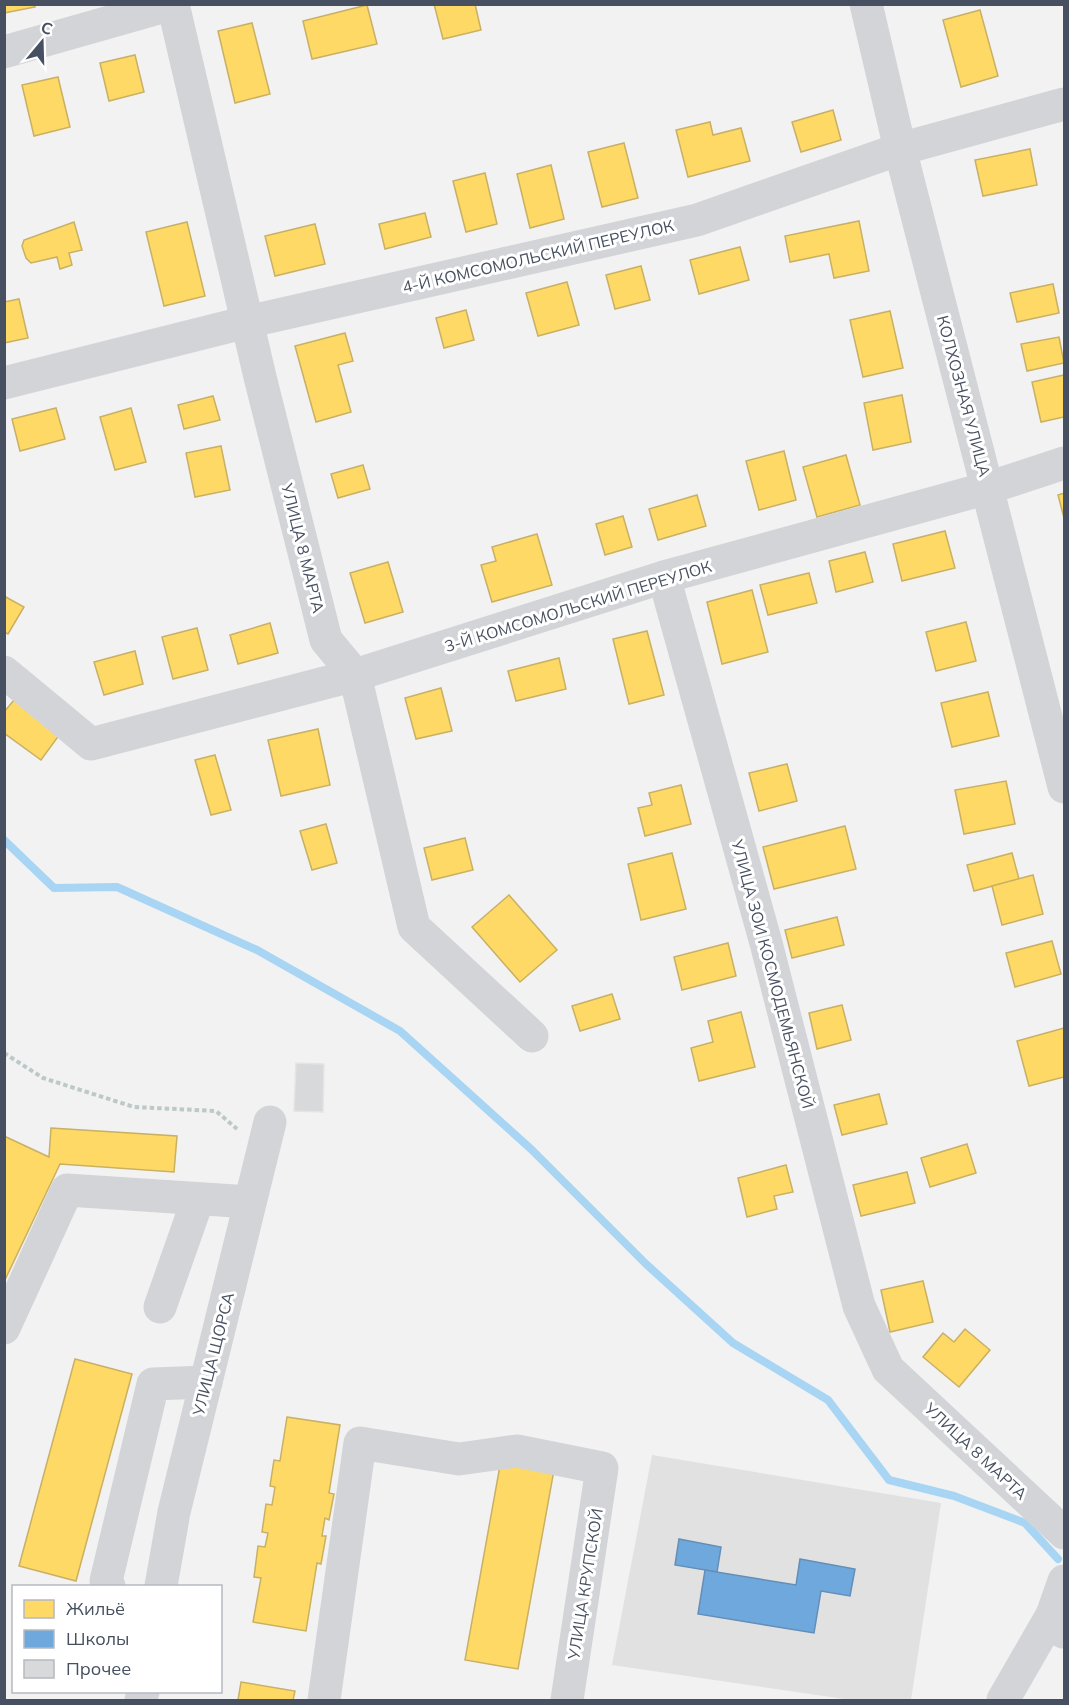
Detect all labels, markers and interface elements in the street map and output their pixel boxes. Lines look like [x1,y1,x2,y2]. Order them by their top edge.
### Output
north arrow [12,12,72,72]
text: С [38,17,55,39]
street label: 4-Й КОМСОМОЛЬСКИЙ ПЕРЕУЛОК [400,215,676,297]
street label: КОЛХОЗНАЯ УЛИЦА [933,313,995,479]
street label: УЛИЦА 8 МАРТА [277,480,329,615]
street label: 3-Й КОМСОМОЛЬСКИЙ ПЕРЕУЛОК [442,556,714,656]
street label: УЛИЦА ЗОИ КОСМОДЕМЬЯНСКОЙ [727,836,819,1111]
street label: УЛИЦА ЩОРСА [188,1290,238,1419]
street label: УЛИЦА 8 МАРТА [920,1398,1032,1504]
street label: УЛИЦА КРУПСКОЙ [563,1507,607,1662]
legend [12,1585,222,1693]
text: Жильё [66,1597,125,1620]
text: Школы [66,1627,129,1650]
text: Прочее [66,1657,131,1680]

